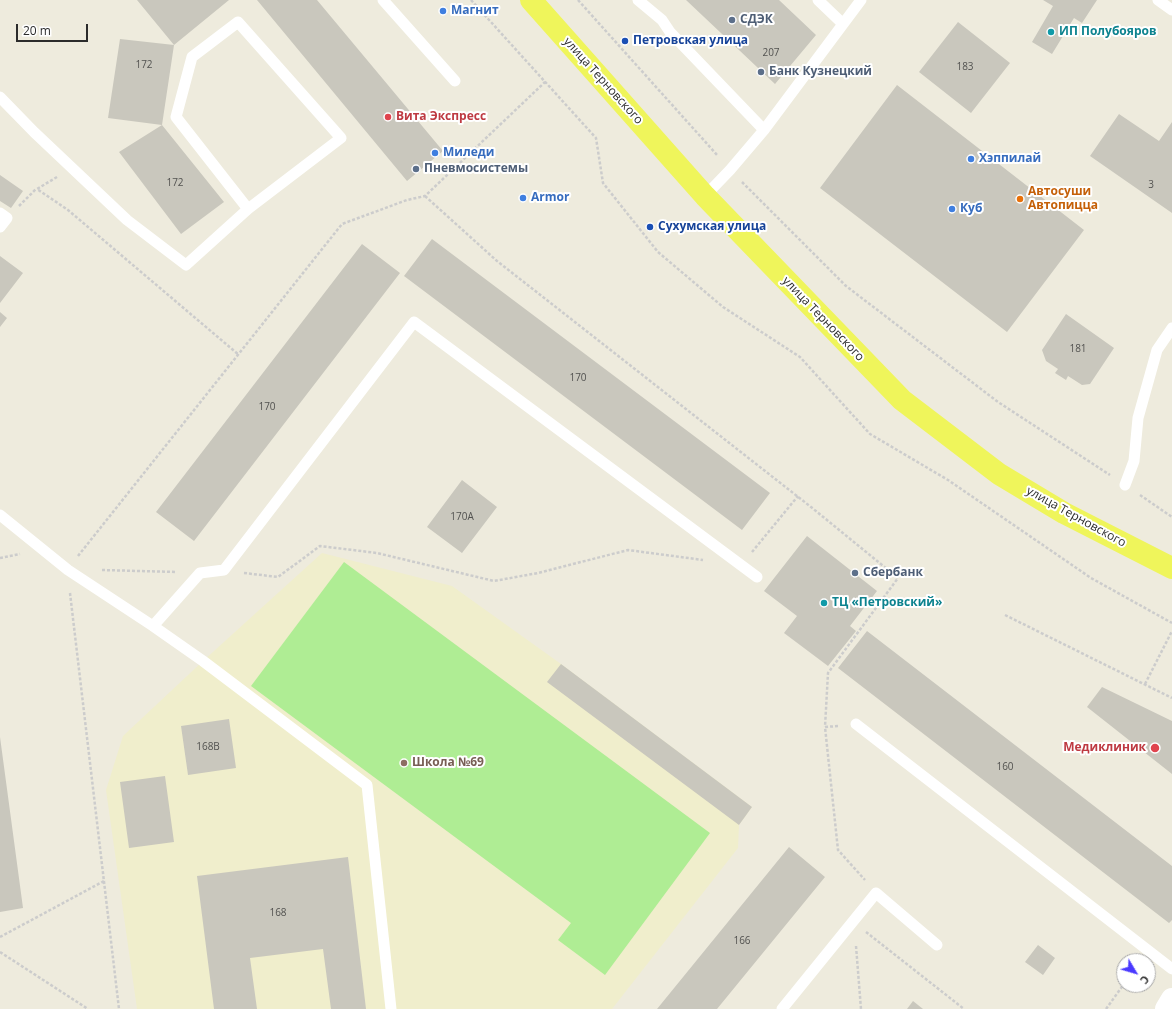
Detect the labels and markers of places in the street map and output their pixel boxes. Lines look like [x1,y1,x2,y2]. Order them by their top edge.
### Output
place label: Магнит [451,4,499,18]
marker: Магнит [438,6,448,16]
place label: СДЭК [740,13,773,27]
marker: СДЭК [727,15,737,25]
place label: ИП Полубояров [1059,25,1156,39]
marker: ИП Полубояров [1046,27,1056,37]
place label: Петровская улица [633,34,748,48]
marker: Петровская улица [620,36,630,46]
place label: Банк Кузнецкий [769,65,872,79]
marker: Банк Кузнецкий [756,67,766,77]
place label: Вита Экспресс [396,110,486,124]
marker: Вита Экспресс [383,112,393,122]
place label: Миледи [443,146,494,160]
marker: Миледи [430,148,440,158]
place label: Хэппилай [979,152,1041,166]
marker: Хэппилай [966,154,976,164]
place label: Пневмосистемы [424,162,528,176]
marker: Пневмосистемы [411,164,421,174]
place label: Автосуши Автопицца [1028,185,1098,213]
place label: Armor [531,191,569,205]
marker: Armor [518,193,528,203]
marker: Автосуши Автопицца [1015,194,1025,204]
place label: Куб [960,202,982,216]
marker: Куб [947,204,957,214]
place label: Сухумская улица [658,220,766,234]
marker: Сухумская улица [645,222,655,232]
place label: Сбербанк [863,566,923,580]
marker: Сбербанк [850,568,860,578]
place label: ТЦ «Петровский» [832,596,942,610]
marker: ТЦ «Петровский» [819,598,829,608]
place label: Медиклиник [1063,741,1146,755]
marker: Медиклиник [1149,742,1161,754]
place label: Школа №69 [412,756,484,770]
marker: Школа №69 [399,758,409,768]

